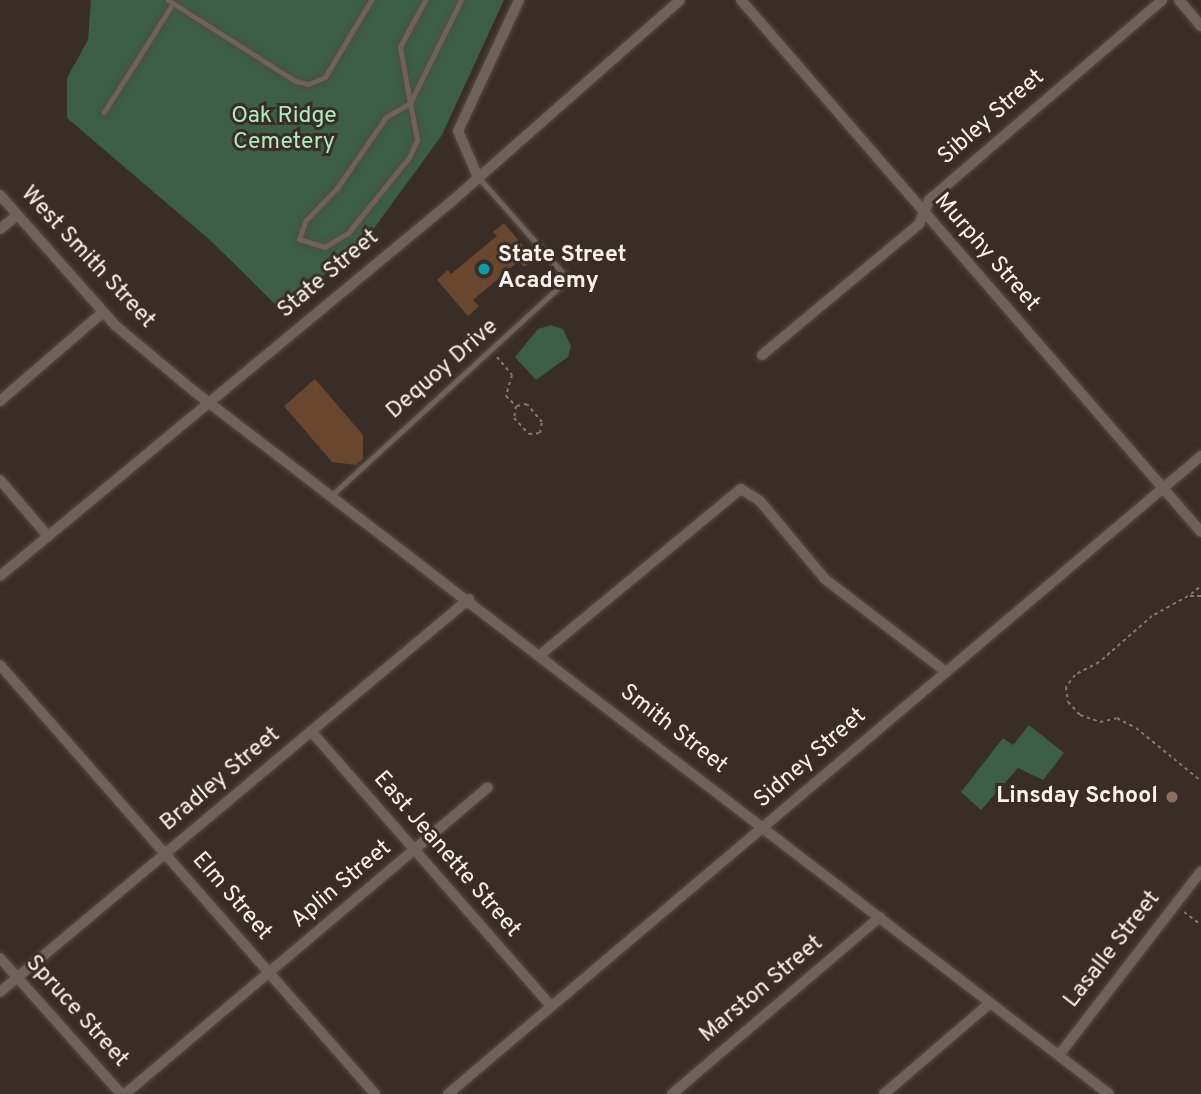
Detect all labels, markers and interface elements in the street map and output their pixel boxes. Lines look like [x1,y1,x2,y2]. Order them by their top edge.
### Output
street label: Sibley Street [933,64,1051,172]
park label: Oak Ridge Cemetery [231,103,337,157]
street label: West Smith Street [14,181,160,335]
street label: Murphy Street [927,188,1045,318]
street label: State Street [273,225,385,325]
place label: State Street Academy [498,242,627,296]
marker: State Street Academy [476,261,492,277]
street label: Dequoy Drive [382,314,504,426]
street label: Smith Street [614,679,732,781]
street label: Sidney Street [750,703,872,815]
street label: Bradley Street [156,722,286,838]
street label: East Jeanette Street [366,766,526,944]
place label: Linsday School [996,783,1158,811]
marker: Linsday School [1164,789,1180,805]
street label: Aplin Street [286,835,398,935]
street label: Elm Street [185,847,277,947]
street label: Lasalle Street [1059,886,1167,1014]
street label: Marston Street [695,930,829,1050]
street label: Spruce Street [19,950,133,1074]

